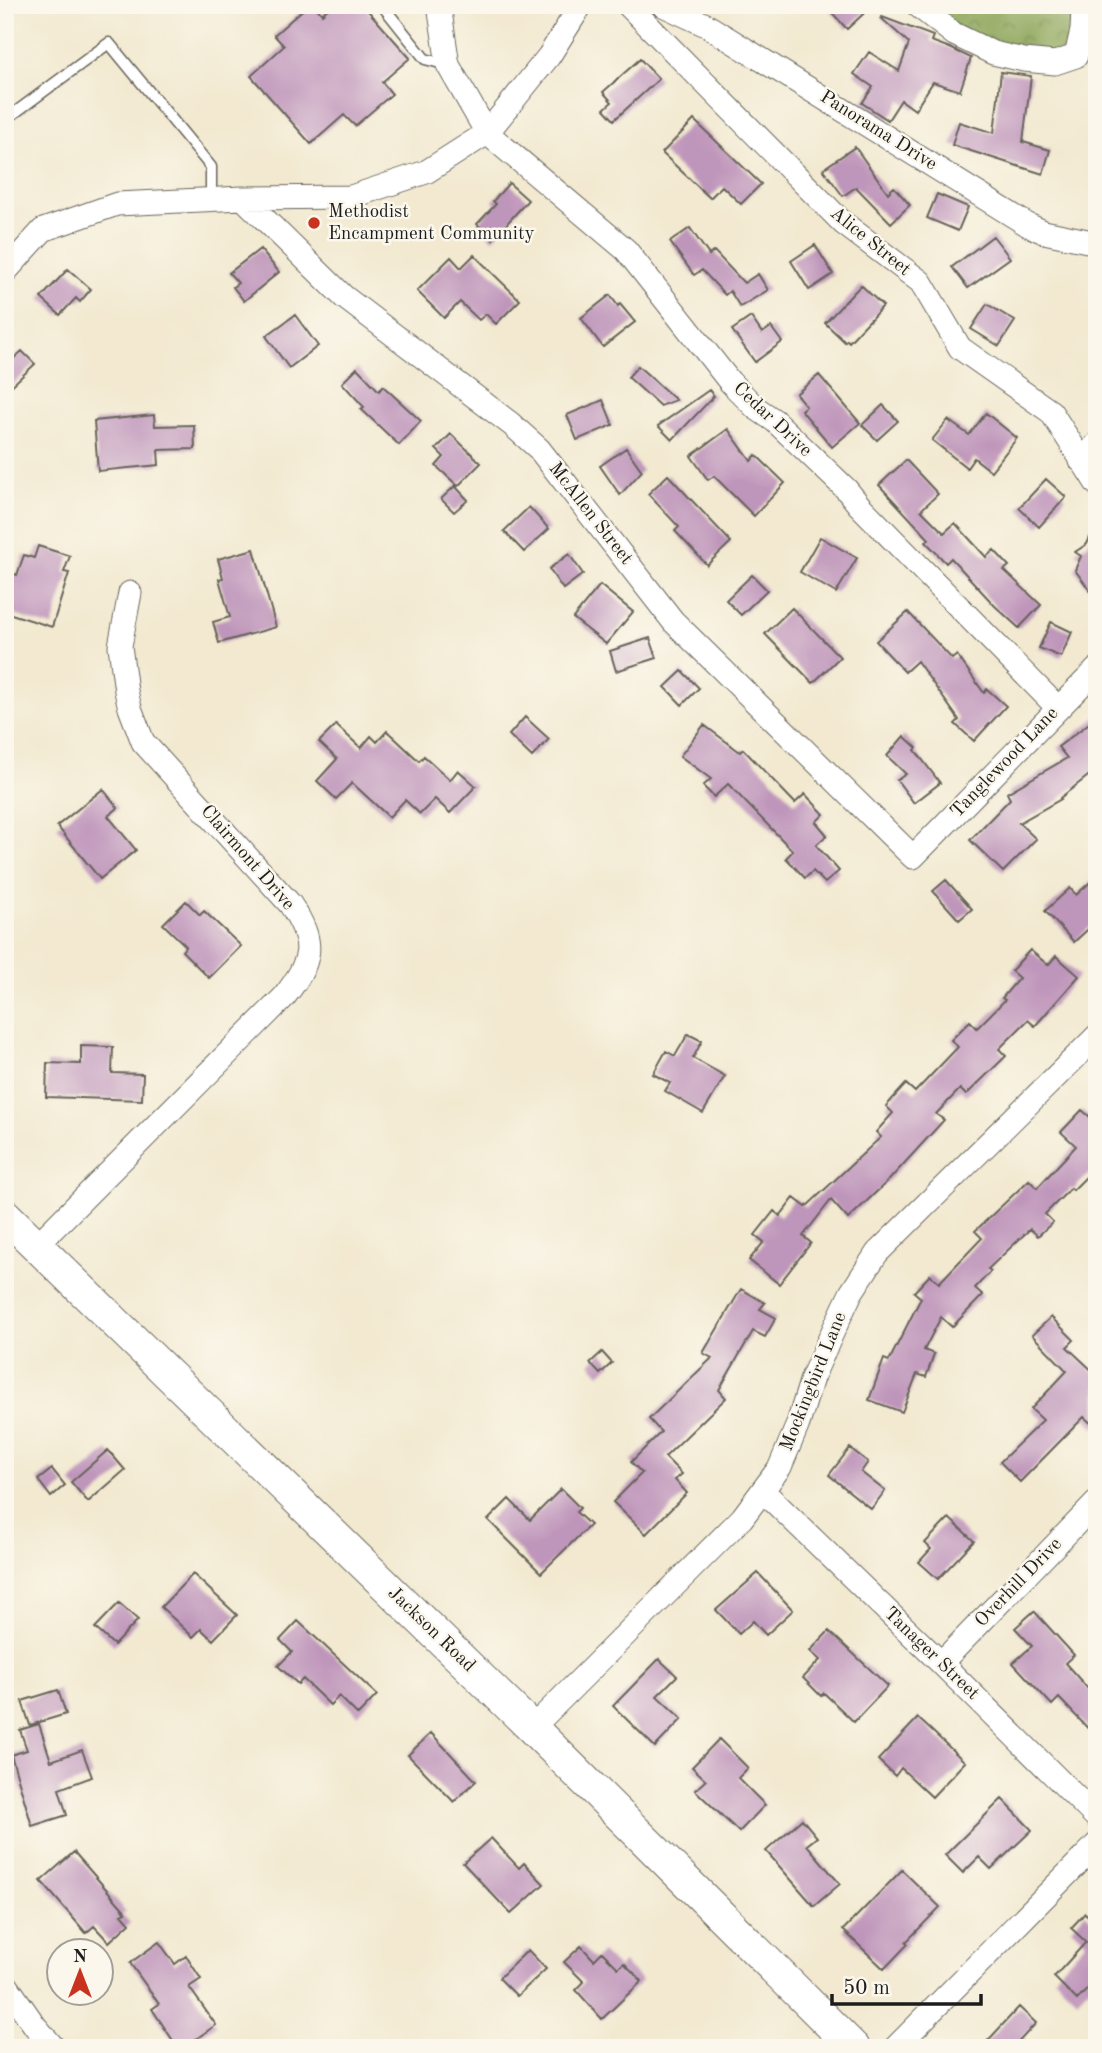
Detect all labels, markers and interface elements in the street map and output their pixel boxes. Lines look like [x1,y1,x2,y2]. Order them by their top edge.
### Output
street label: Panorama Drive [816,88,940,174]
place label: Methodist Encampment Community [328,203,535,244]
street label: Alice Street [826,204,914,280]
marker: Methodist Encampment Community [306,215,322,231]
street label: Cedar Drive [729,379,815,461]
street label: McAllen Street [544,459,636,569]
street label: Tanglewood Lane [948,704,1062,822]
street label: Clairmont Drive [196,802,298,914]
street label: Mockingbird Lane [777,1310,851,1454]
street label: Overhill Drive [972,1535,1066,1631]
street label: Jackson Road [384,1584,478,1676]
street label: Tanager Street [880,1604,982,1704]
north arrow [46,1938,116,2008]
text: N [73,1948,88,1967]
scale bar [832,1962,981,2006]
text: 50 m [843,1978,890,1999]

